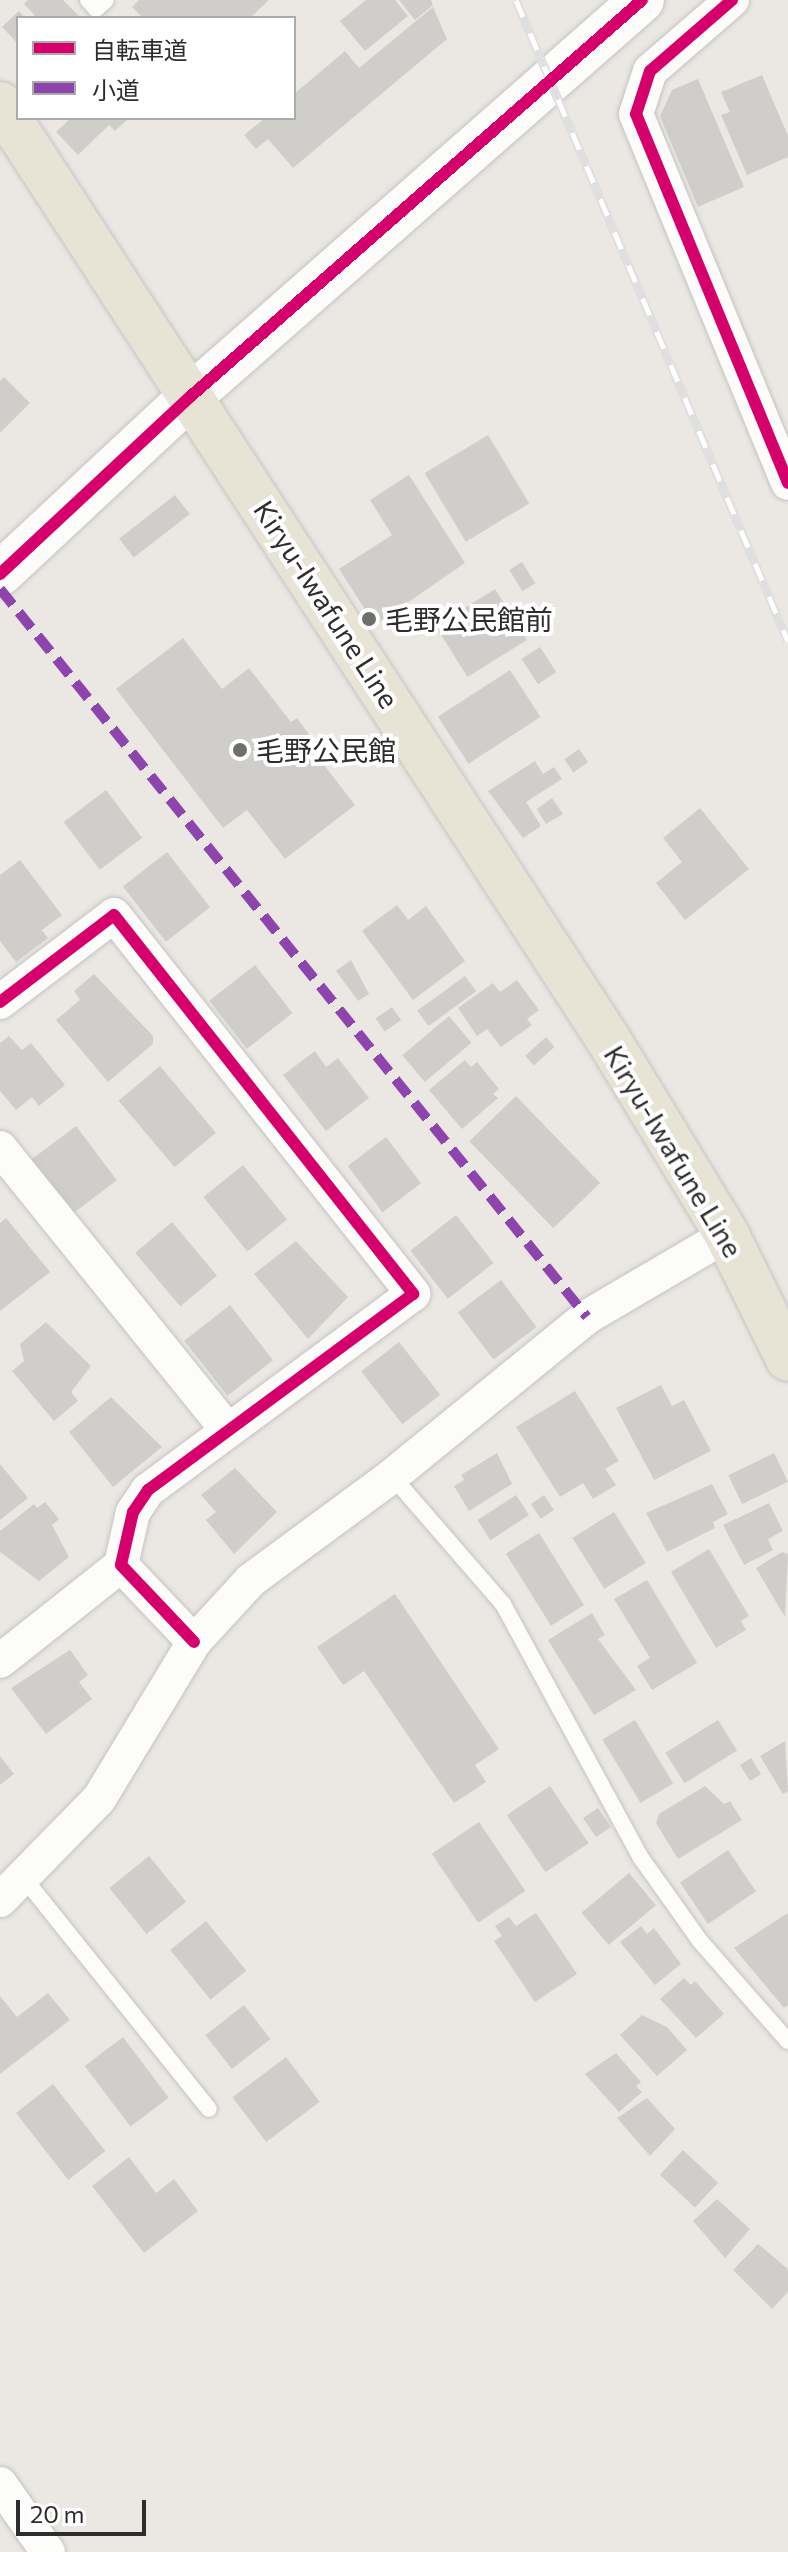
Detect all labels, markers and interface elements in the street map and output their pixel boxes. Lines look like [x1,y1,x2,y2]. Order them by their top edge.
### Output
legend [16,16,296,120]
text: 自転車道 [92,35,188,64]
text: 小道 [92,75,140,104]
street label: Kiryu-Iwafune Line [247,494,407,714]
place label: 毛野公民館前 [385,602,553,636]
marker: 毛野公民館前 [360,610,378,628]
place label: 毛野公民館 [256,733,396,767]
marker: 毛野公民館 [231,741,249,759]
street label: Kiryu-Iwafune Line [598,1039,750,1263]
scale bar [20,2484,150,2534]
text: 20 m [30,2499,84,2528]

